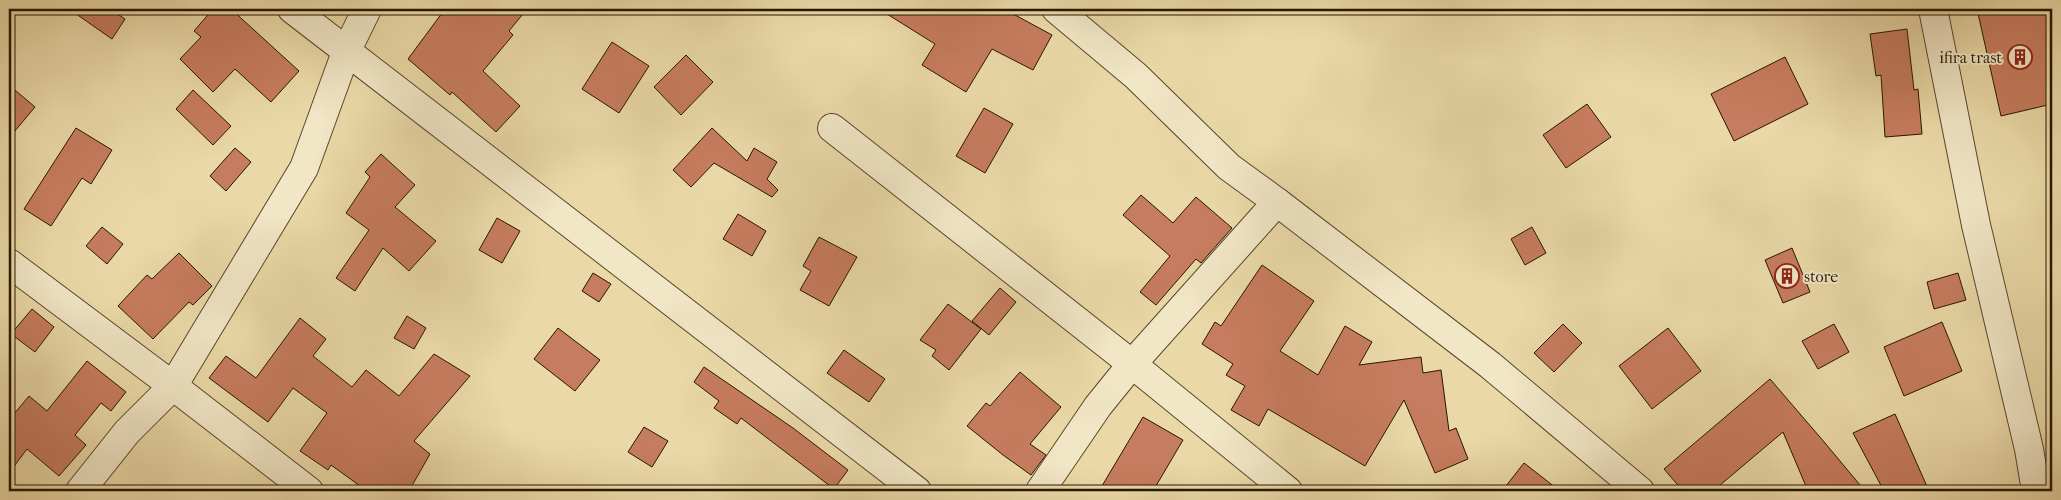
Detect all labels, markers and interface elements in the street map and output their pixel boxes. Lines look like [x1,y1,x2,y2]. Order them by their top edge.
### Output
building icon: ifira trast [2007,44,2033,70]
place label: ifira trast [1939,48,2002,67]
building icon: store [1774,263,1800,289]
place label: store [1804,267,1838,286]

